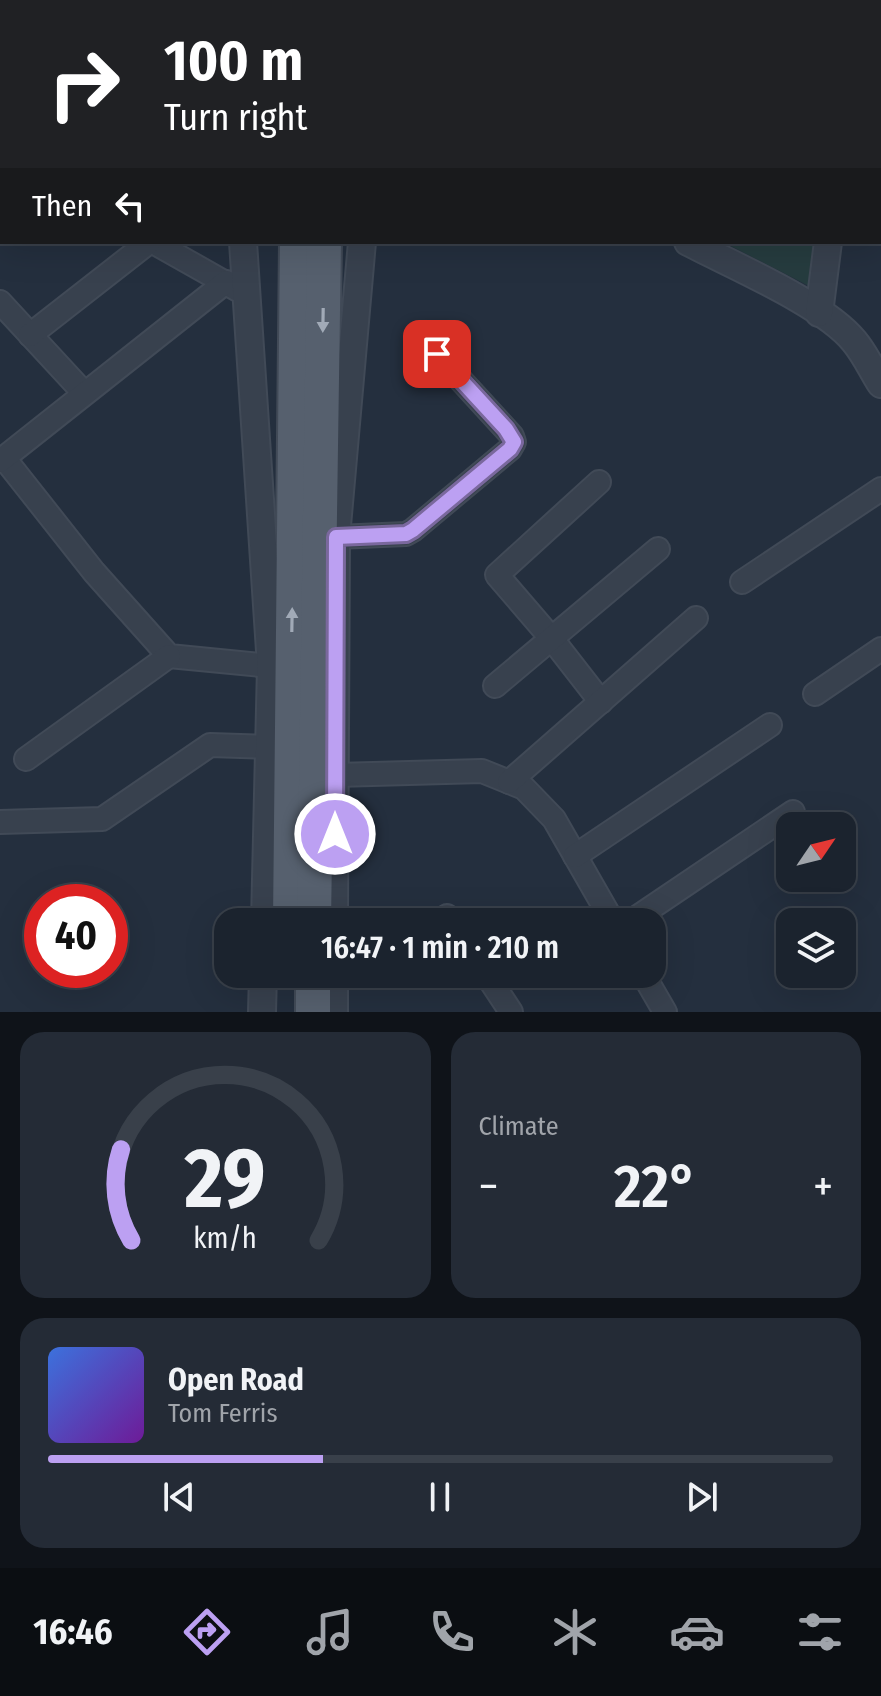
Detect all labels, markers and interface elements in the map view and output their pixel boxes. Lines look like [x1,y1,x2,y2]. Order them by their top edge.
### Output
text: 100 m [164,28,303,95]
icon: right [32,32,136,136]
text: Turn right [164,96,307,140]
icon: left [108,184,152,228]
text: Then [32,188,92,224]
one-way arrow [316,308,329,333]
pin [403,320,471,388]
icon: arrive [415,332,459,376]
one-way arrow [286,607,299,632]
position arrow [293,792,377,876]
north arrow [776,812,856,892]
map controls [776,812,856,988]
speed limit sign: 40 [24,884,128,988]
button: layers [776,908,856,988]
text: 16:47 · 1 min · 210 m [321,930,559,966]
text: Climate [479,1111,559,1142]
text: 29 [184,1129,266,1229]
text: 22° [614,1151,697,1223]
text: − [479,1160,498,1213]
text: + [813,1160,833,1213]
text: km/h [193,1221,257,1256]
text: Open Road [168,1362,304,1398]
text: Tom Ferris [168,1398,278,1429]
icon: previous [157,1475,201,1519]
icon: pause [418,1475,462,1519]
icon: next [680,1475,724,1519]
icon: directions [179,1604,235,1660]
icon: music [302,1604,358,1660]
icon: phone [424,1604,480,1660]
icon: climate [547,1604,603,1660]
icon: car [669,1604,725,1660]
icon: filters [792,1604,848,1660]
text: 16:46 [33,1610,113,1654]

